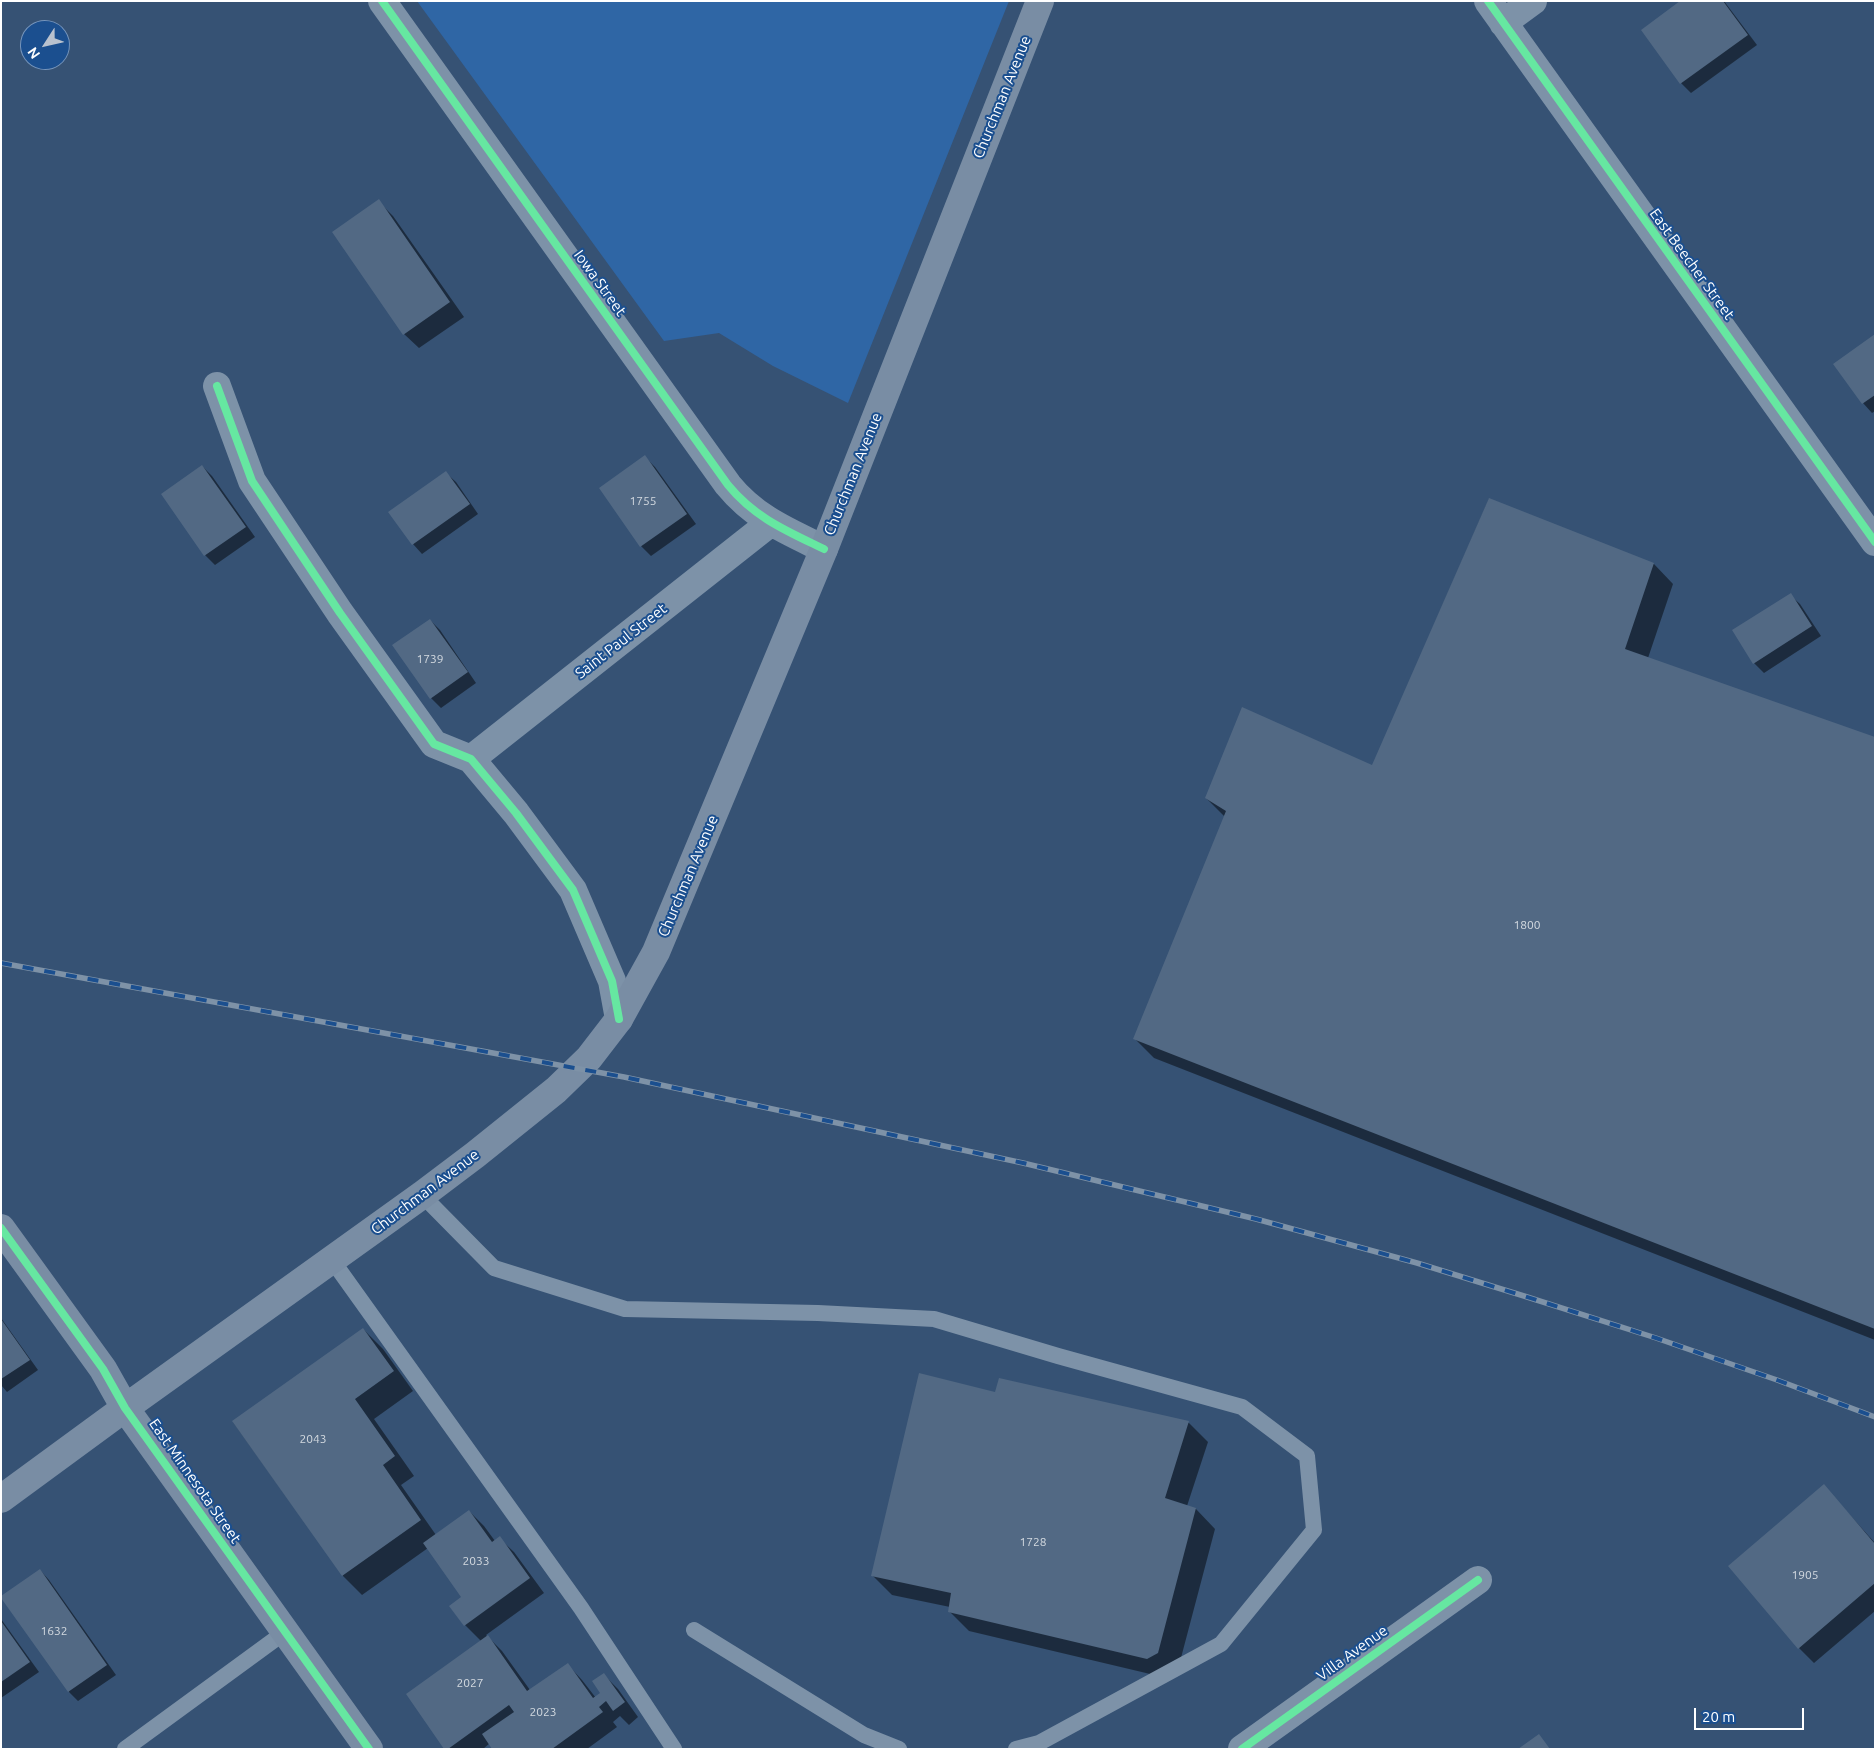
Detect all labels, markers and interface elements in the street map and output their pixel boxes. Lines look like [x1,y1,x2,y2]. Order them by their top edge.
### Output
north arrow [20,20,70,70]
street label: Churchman Avenue [969,33,1035,161]
text: N [24,44,43,62]
street label: East Beecher Street [1646,205,1738,323]
street label: Iowa Street [570,246,630,320]
street label: Churchman Avenue [820,410,886,538]
house number: 1755 [629,494,657,508]
street label: Saint Paul Street [572,600,670,682]
house number: 1739 [416,652,444,666]
street label: Churchman Avenue [654,812,722,940]
house number: 1800 [1513,918,1541,932]
street label: Churchman Avenue [367,1145,483,1239]
street label: East Minnesota Street [145,1415,245,1547]
house number: 2043 [299,1432,327,1446]
house number: 1728 [1019,1535,1047,1549]
house number: 2033 [462,1554,490,1568]
house number: 1905 [1791,1568,1819,1582]
street label: Villa Avenue [1313,1621,1391,1685]
house number: 1632 [40,1624,68,1638]
house number: 2027 [456,1676,484,1690]
scale bar [1696,1698,1806,1730]
house number: 2023 [529,1705,557,1719]
text: 20 m [1702,1708,1735,1725]

